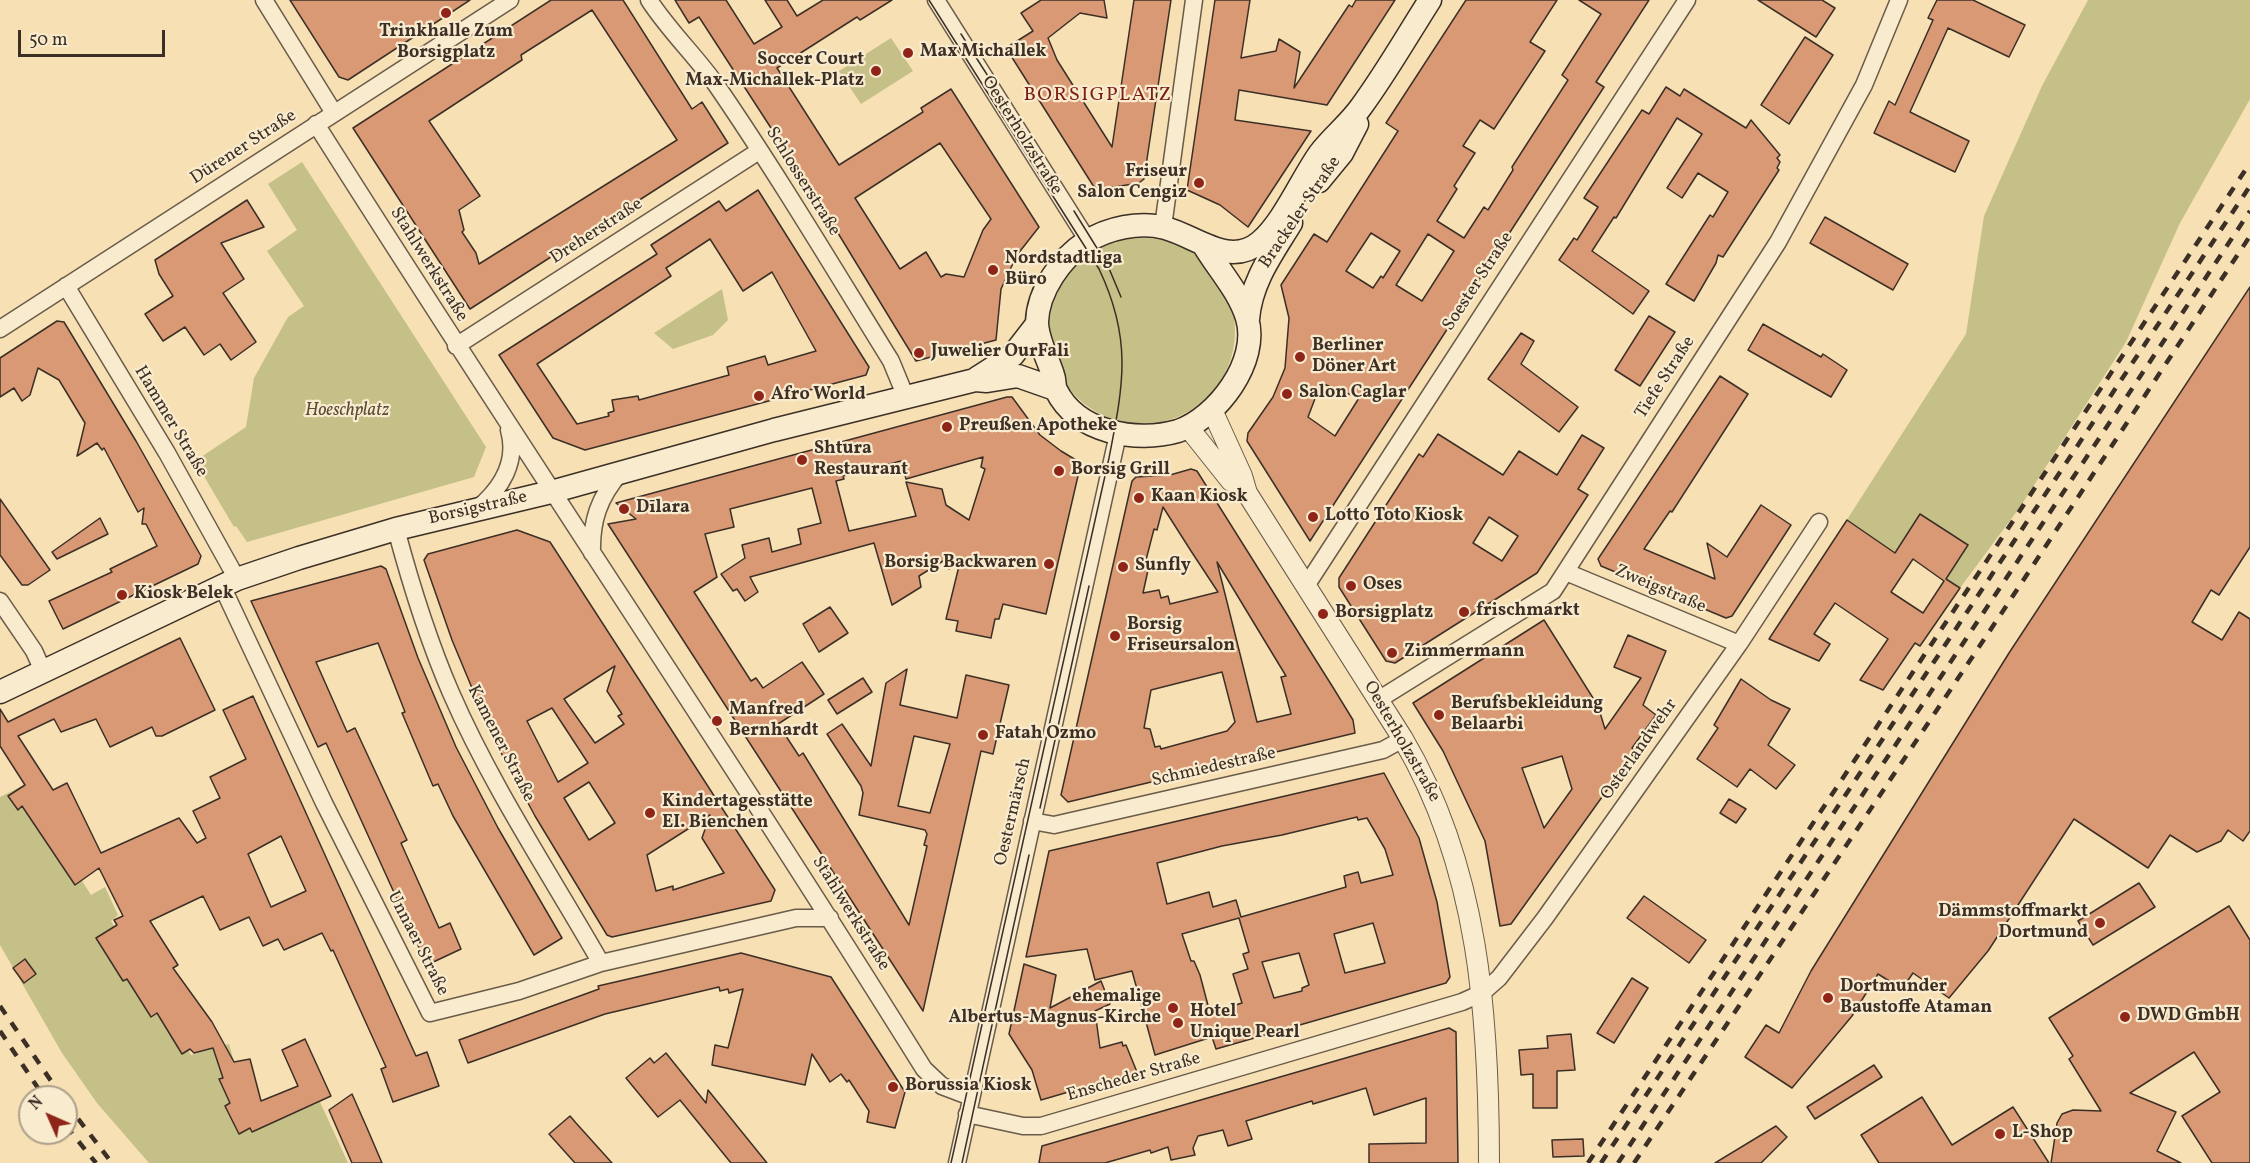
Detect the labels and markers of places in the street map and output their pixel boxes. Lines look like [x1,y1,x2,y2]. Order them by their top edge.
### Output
marker: Trinkhalle Zum Borsigplatz [439,6,453,20]
place label: Trinkhalle Zum Borsigplatz [379,22,513,64]
place label: Max Michallek [920,42,1046,64]
marker: Max Michallek [901,46,915,60]
place label: Soccer Court Max-Michallek-Platz [685,50,864,92]
marker: Soccer Court Max-Michallek-Platz [869,64,883,78]
place label: Friseur Salon Cengiz [1077,162,1187,204]
marker: Friseur Salon Cengiz [1192,176,1206,190]
place label: Nordstadtliga Büro [1005,249,1122,292]
marker: Nordstadtliga Büro [986,263,1000,277]
place label: Berliner Döner Art [1312,336,1396,378]
place label: Juwelier OurFali [931,342,1069,364]
marker: Juwelier OurFali [912,346,926,360]
marker: Berliner Döner Art [1293,350,1307,364]
place label: Salon Caglar [1299,383,1406,405]
place label: Afro World [771,385,866,407]
marker: Salon Caglar [1280,387,1294,401]
marker: Afro World [752,389,766,403]
place label: Preußen Apotheke [959,416,1117,438]
marker: Preußen Apotheke [940,420,954,434]
place label: Shtura Restaurant [814,439,908,482]
marker: Shtura Restaurant [795,453,809,467]
place label: Borsig Grill [1071,460,1170,482]
marker: Borsig Grill [1052,464,1066,478]
place label: Kaan Kiosk [1151,487,1248,509]
marker: Kaan Kiosk [1132,491,1146,505]
place label: Dīlara [636,498,690,520]
marker: Dīlara [617,502,631,516]
place label: Lotto Toto Kiosk [1325,506,1463,528]
marker: Lotto Toto Kiosk [1306,510,1320,524]
place label: Borsig Backwaren [884,553,1037,575]
place label: Sunfly [1135,556,1191,578]
marker: Borsig Backwaren [1042,557,1056,571]
marker: Sunfly [1116,560,1130,574]
place label: Oses [1363,575,1402,597]
marker: Oses [1344,579,1358,593]
place label: Kiosk Belek [134,584,234,606]
marker: Kiosk Belek [115,588,129,602]
place label: frischmarkt [1476,601,1580,623]
place label: Borsigplatz [1335,603,1433,625]
marker: frischmarkt [1457,605,1471,619]
marker: Borsigplatz [1316,607,1330,621]
place label: Borsig Friseursalon [1127,615,1235,658]
marker: Borsig Friseursalon [1108,629,1122,643]
place label: Zimmermann [1404,642,1525,664]
marker: Zimmermann [1385,646,1399,660]
place label: Berufsbekleidung Belaarbi [1451,694,1603,736]
place label: Manfred Bernhardt [729,700,819,742]
marker: Berufsbekleidung Belaarbi [1432,708,1446,722]
marker: Manfred Bernhardt [710,714,724,728]
place label: Fatah Ozmo [995,724,1096,746]
marker: Fatah Ozmo [976,728,990,742]
place label: Kindertagesstätte EI. Bienchen [662,792,813,834]
marker: Kindertagesstätte EI. Bienchen [643,806,657,820]
place label: Dämmstoffmarkt Dortmund [1938,902,2088,944]
marker: Dämmstoffmarkt Dortmund [2093,916,2107,930]
place label: Dortmunder Baustoffe Ataman [1840,977,1992,1020]
place label: ehemalige Albertus-Magnus-Kirche [949,987,1161,1030]
marker: Dortmunder Baustoffe Ataman [1821,991,1835,1005]
marker: ehemalige Albertus-Magnus-Kirche [1166,1001,1180,1015]
place label: Hotel Unique Pearl [1190,1002,1300,1044]
place label: DWD GmbH [2137,1006,2240,1028]
marker: DWD GmbH [2118,1010,2132,1024]
marker: Hotel Unique Pearl [1171,1016,1185,1030]
place label: Borussia Kiosk [905,1076,1032,1098]
marker: Borussia Kiosk [886,1080,900,1094]
place label: L-Shop [2012,1123,2073,1145]
marker: L-Shop [1993,1127,2007,1141]

